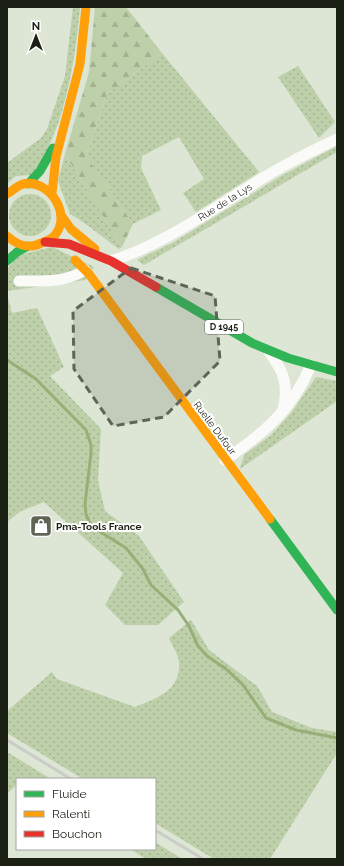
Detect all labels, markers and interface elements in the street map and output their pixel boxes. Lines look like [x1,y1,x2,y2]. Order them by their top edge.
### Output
north arrow [16,16,56,56]
text: N [32,20,40,33]
street label: Rue de la Lys [196,181,254,223]
road number: D 1945 [205,320,243,334]
street label: Ruelle Dufour [191,399,239,457]
shop icon: Pma-Tools France [28,513,54,539]
place label: Pma-Tools France [56,521,141,532]
legend [16,778,156,850]
text: Fluide [52,787,87,801]
text: Ralenti [52,807,90,821]
text: Bouchon [52,827,102,841]

